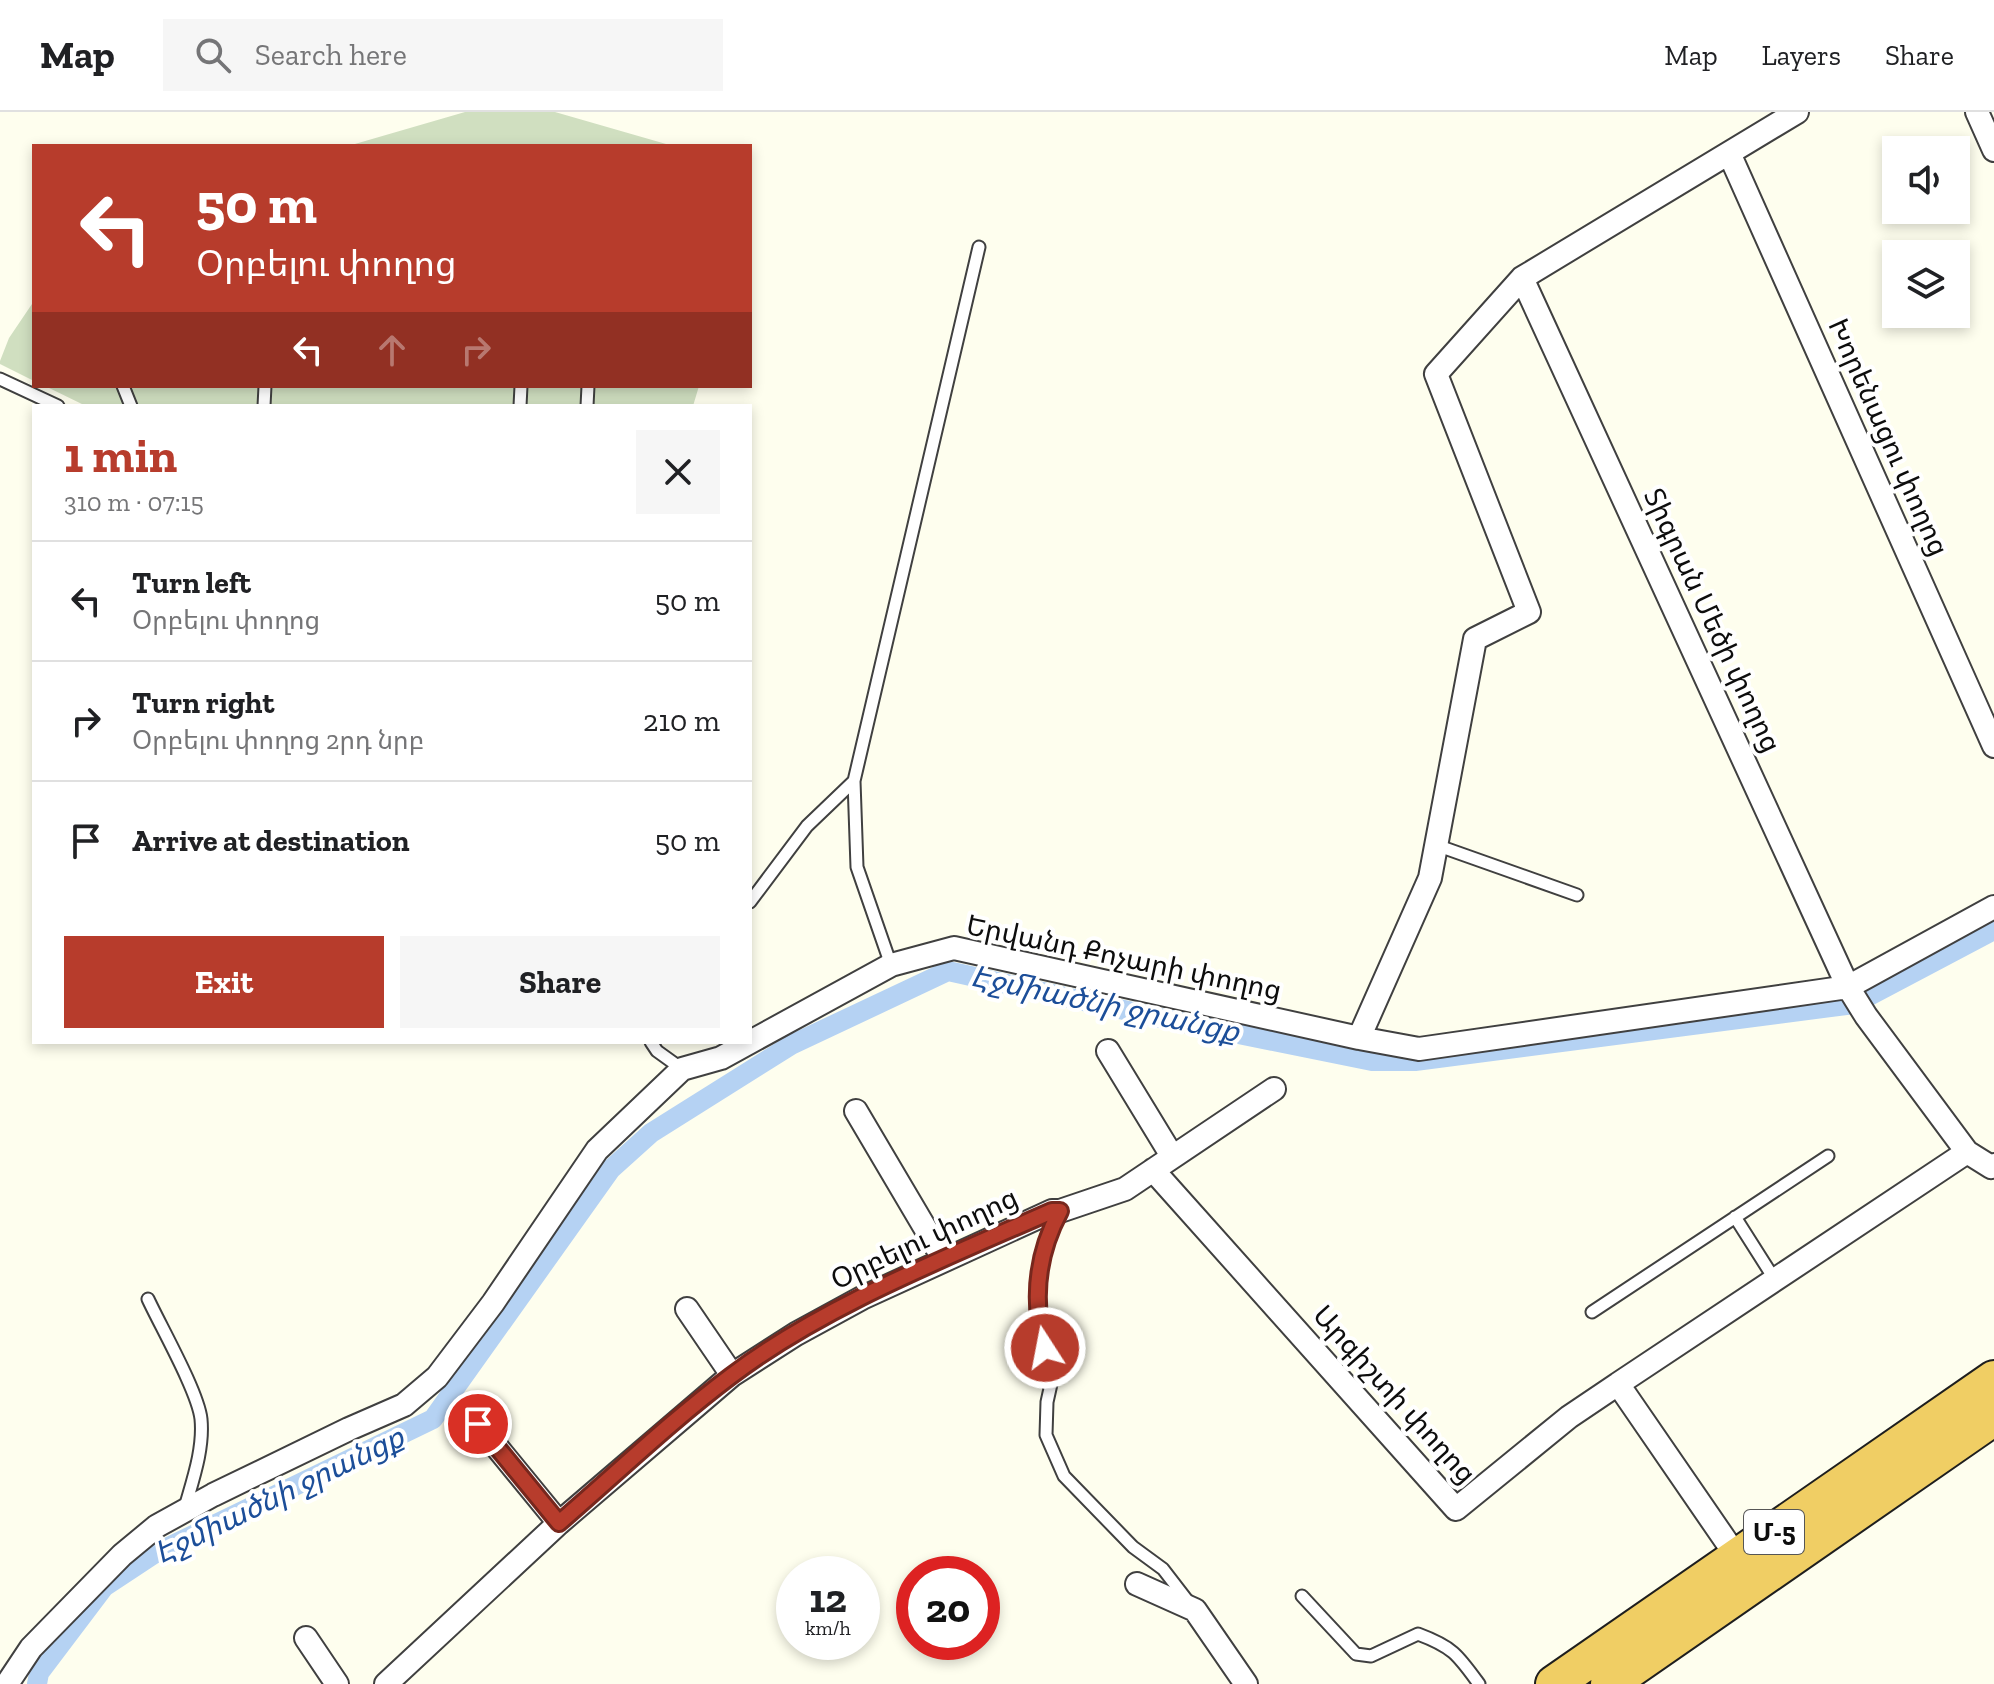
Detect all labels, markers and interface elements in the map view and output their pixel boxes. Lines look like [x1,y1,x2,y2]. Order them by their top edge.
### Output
search box [163,19,723,91]
text: Map [40,32,115,78]
icon: search [191,33,235,77]
text: Search here [255,37,407,73]
text: Map [1664,39,1718,72]
text: Layers [1762,39,1841,72]
text: Share [1885,39,1954,72]
map controls [1882,136,1970,328]
button: sound [1882,136,1970,224]
text: 50 m [196,170,317,237]
icon: left [64,176,168,280]
button: layers [1882,240,1970,328]
text: Օրբելու փողոց [196,242,457,285]
street label: Խորենացու փողոց [1821,313,1956,561]
icon: left [286,328,330,372]
icon: ahead [370,328,414,372]
icon: right [454,328,498,372]
text: 1 min [64,427,177,484]
button: close [636,430,720,514]
street label: Տիգրան Մեծի փողոց [1637,483,1788,757]
text: 310 m · 07:15 [64,486,204,518]
text: Turn left [132,565,251,601]
icon: left [64,579,108,623]
text: 50 m [655,583,720,619]
text: Օրբելու փողոց [132,604,320,636]
text: Turn right [132,685,274,721]
icon: right [64,699,108,743]
text: 210 m [643,703,720,739]
text: Օրբելու փողոց 2րդ նրբ [132,724,424,756]
icon: arrive [64,819,108,863]
text: Arrive at destination [132,823,409,859]
text: 50 m [655,823,720,859]
street label: Երվանդ Քոչարի փողոց [963,908,1284,1007]
button: Exit [64,936,384,1028]
button: Share [400,936,720,1028]
water label: Էջմիածնի ջրանցք [968,958,1244,1050]
street label: Օրբելու փողոց [825,1181,1023,1296]
street label: Արգիշտի փողոց [1306,1299,1483,1490]
position arrow [1003,1306,1087,1390]
pin [444,1390,512,1458]
icon: arrive [456,1402,500,1446]
water label: Էջմիածնի ջրանցք [148,1418,411,1571]
road number: Մ-5 [1744,1510,1804,1554]
speed limit sign: 20 [896,1556,1000,1660]
text: 12 [809,1574,847,1622]
text: km/h [805,1616,851,1640]

